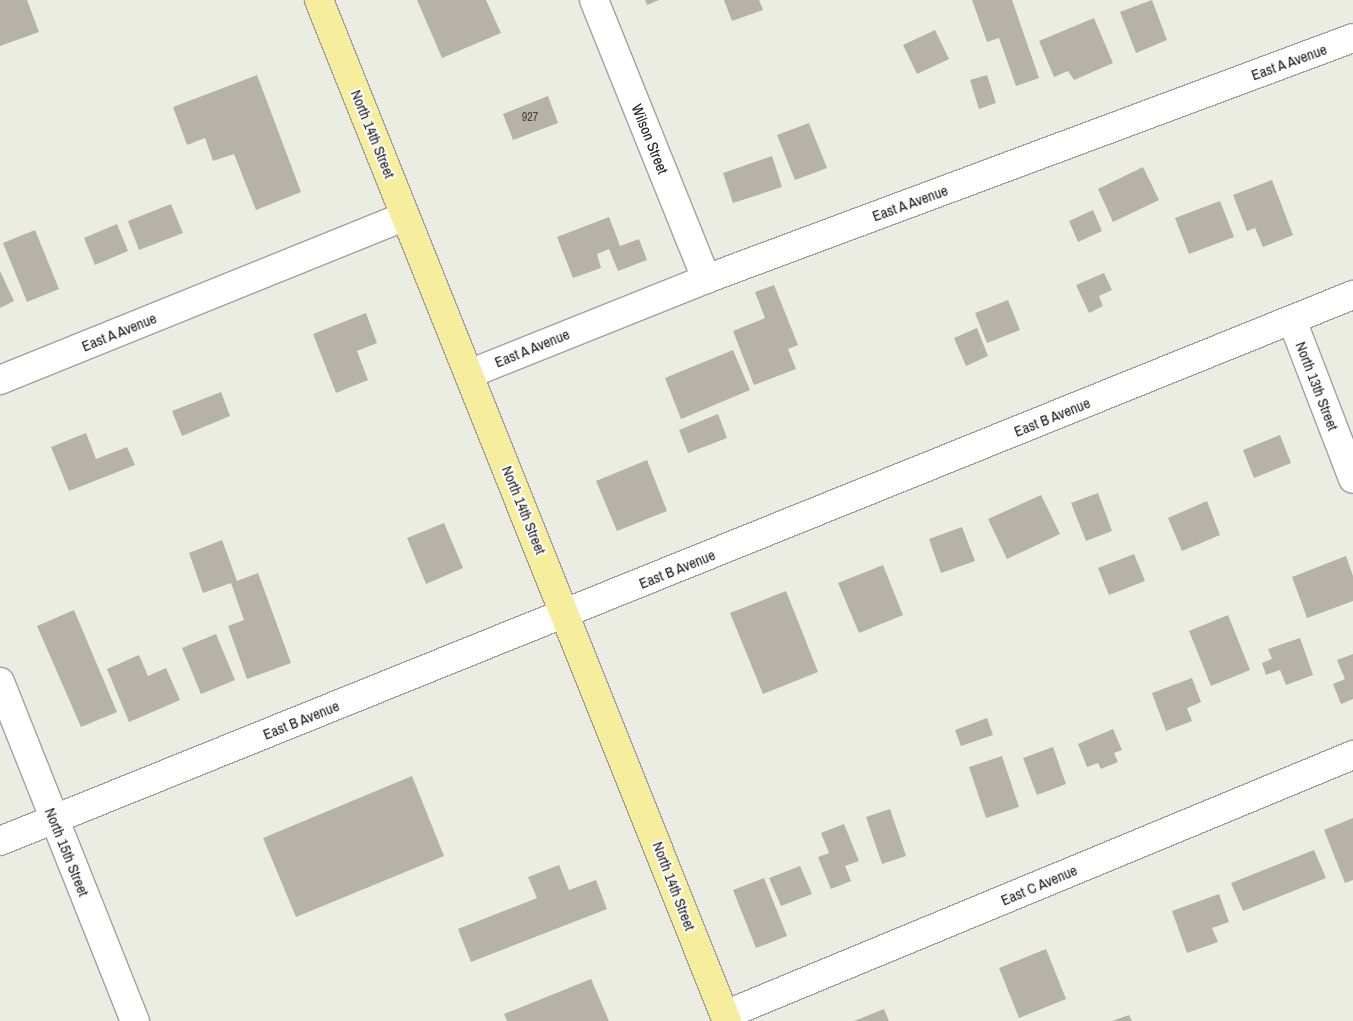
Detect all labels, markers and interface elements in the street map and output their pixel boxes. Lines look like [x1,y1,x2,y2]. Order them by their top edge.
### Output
street label: East A Avenue [1248,40,1330,84]
street label: North 14th Street [347,87,399,181]
street label: Wilson Street [628,101,672,177]
house number: 927 [522,111,538,125]
street label: East A Avenue [869,181,951,225]
street label: East A Avenue [78,308,160,356]
street label: East A Avenue [491,324,573,372]
street label: North 13th Street [1292,339,1342,433]
street label: East B Avenue [1011,393,1093,441]
street label: North 14th Street [498,463,550,557]
street label: East B Avenue [636,545,718,593]
street label: East B Avenue [260,696,342,744]
street label: North 15th Street [41,805,93,899]
street label: North 14th Street [649,839,699,933]
street label: East C Avenue [998,861,1080,909]

